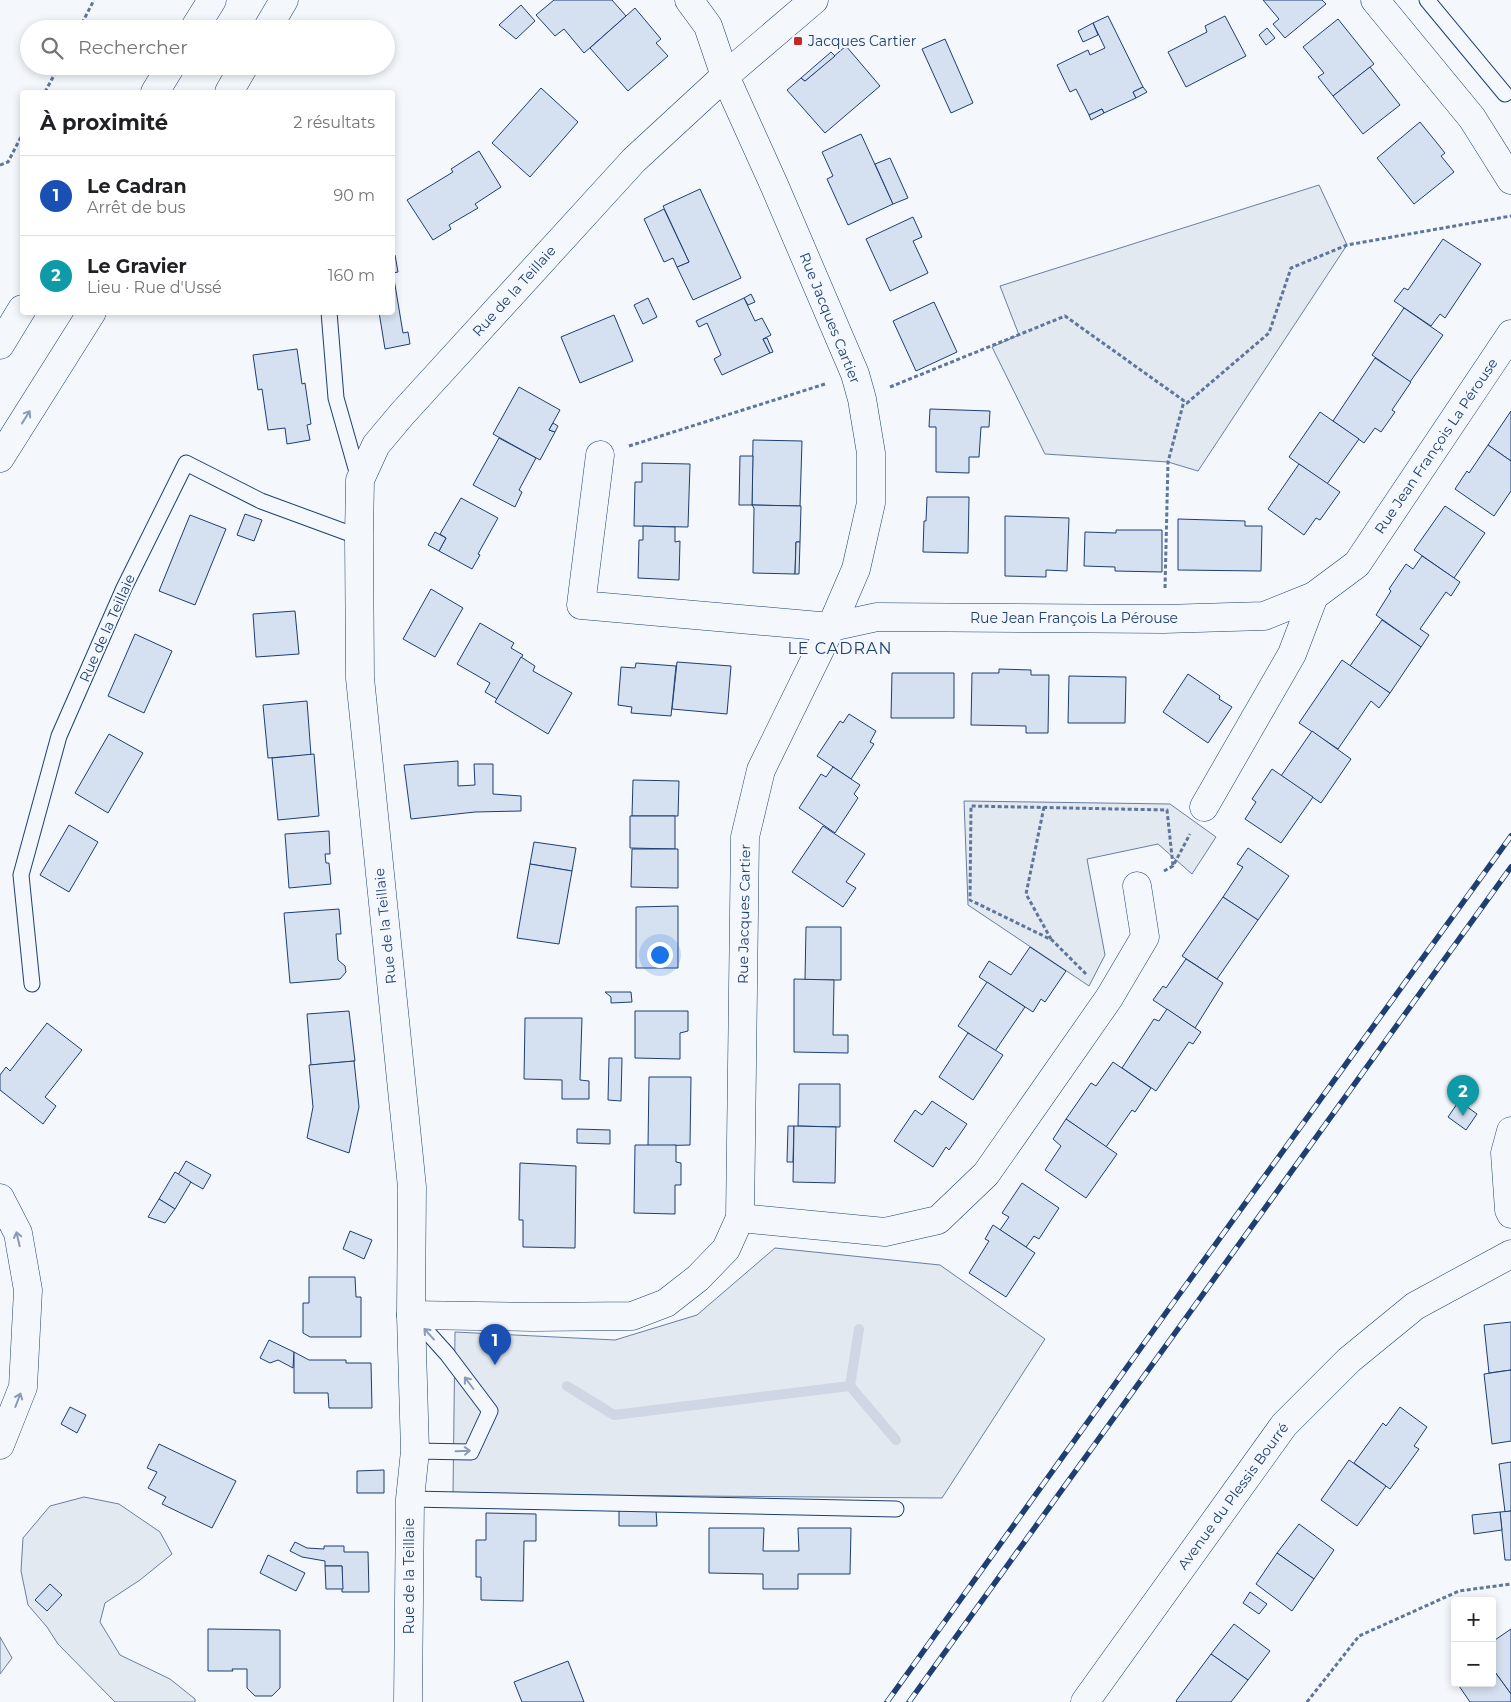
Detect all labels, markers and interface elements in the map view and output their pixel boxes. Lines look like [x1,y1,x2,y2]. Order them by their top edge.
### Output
search box [20,20,395,75]
place label: Jacques Cartier [807,32,917,50]
icon: search [38,34,66,62]
marker: Jacques Cartier [792,35,804,47]
text: Rechercher [78,36,188,59]
text: À proximité [40,110,168,135]
text: 2 résultats [293,113,375,132]
text: Le Cadran [87,175,187,198]
text: 1 [53,186,59,205]
text: 90 m [333,186,375,205]
text: Arrêt de bus [87,198,185,217]
street label: Rue de la Teillaie [468,242,560,340]
street label: Rue Jacques Cartier [795,250,865,387]
text: Le Gravier [87,255,187,278]
text: 2 [51,266,61,285]
text: 160 m [328,266,375,285]
text: Lieu · Rue d'Ussé [87,278,222,297]
street label: Rue Jean François La Pérouse [1370,355,1502,537]
one-way arrow [21,410,31,424]
street label: Rue de la Teillaie [75,571,139,685]
street label: Rue Jean François La Pérouse [970,609,1178,627]
district label: LE CADRAN [787,639,893,658]
street label: Rue Jacques Cartier [734,843,754,984]
street label: Rue de la Teillaie [370,867,400,985]
your location [647,942,673,968]
pin: 2 [1447,1075,1479,1116]
one-way arrow [13,1232,22,1248]
pin: 1 [479,1324,511,1365]
one-way arrow [423,1328,435,1341]
one-way arrow [463,1377,474,1390]
one-way arrow [14,1393,23,1408]
street label: Avenue du Plessis Bourré [1174,1419,1292,1573]
one-way arrow [455,1446,471,1456]
street label: Rue de la Teillaie [400,1518,418,1634]
map controls [1451,1597,1496,1687]
button: + [1451,1597,1496,1642]
button: − [1451,1642,1496,1687]

